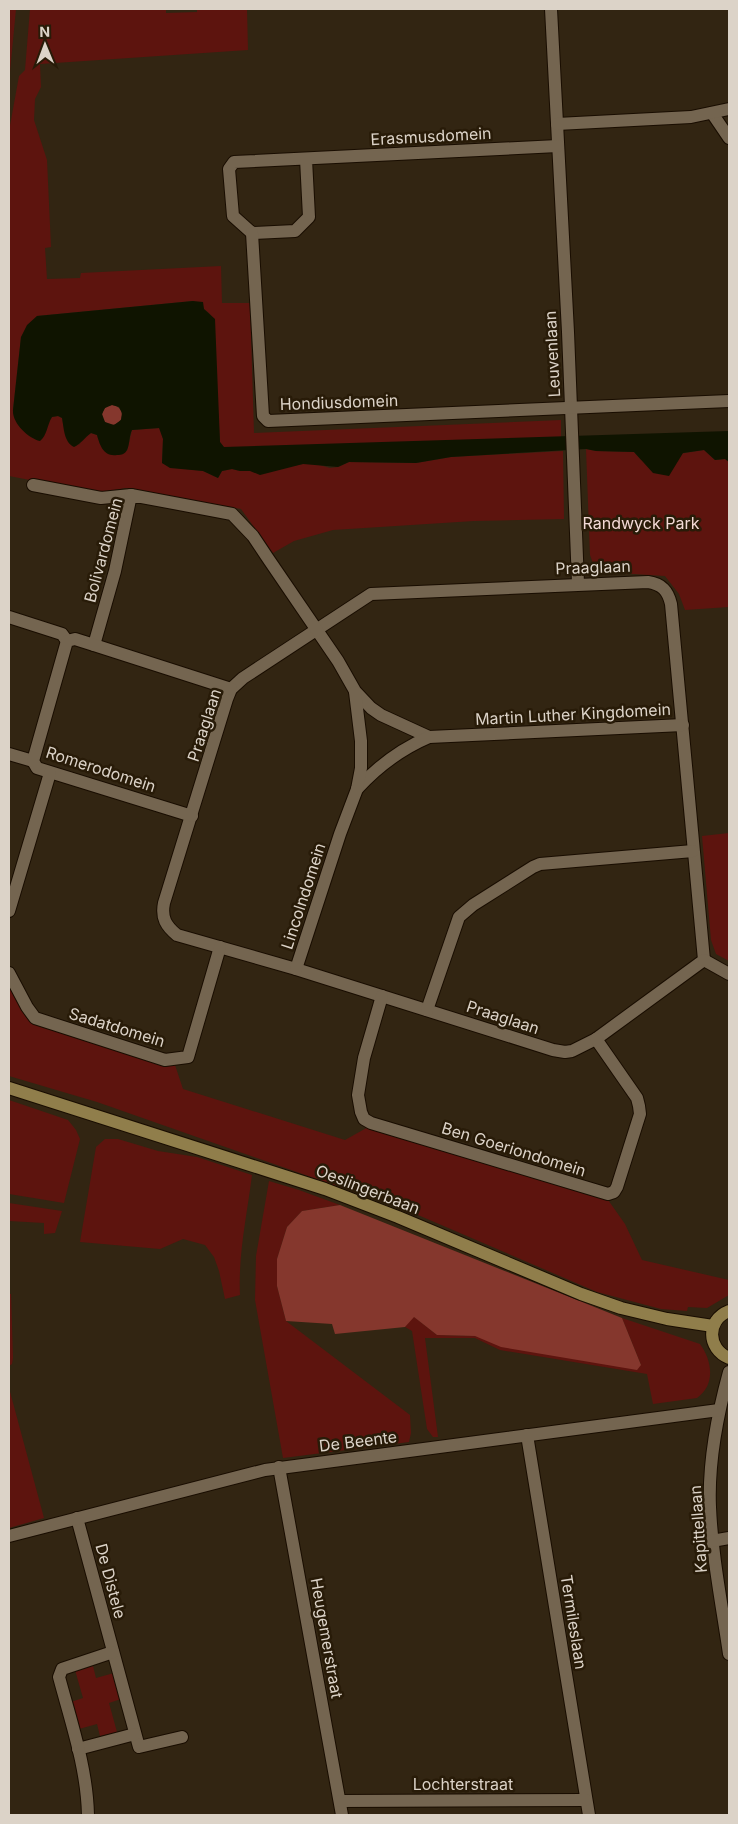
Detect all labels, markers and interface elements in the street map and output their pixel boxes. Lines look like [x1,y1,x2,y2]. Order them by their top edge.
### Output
north arrow [20,20,70,70]
text: N [39,23,50,40]
street label: Erasmusdomein [370,123,492,149]
street label: Leuvenlaan [540,310,564,398]
street label: Hondiusdomein [279,390,399,414]
street label: Bolivardomein [79,495,127,605]
park label: Randwyck Park [583,513,700,533]
street label: Praaglaan [555,556,631,578]
street label: Praaglaan [183,686,225,764]
street label: Martin Luther Kingdomein [475,699,671,729]
street label: Romerodomein [43,742,159,796]
street label: Lincolndomein [276,840,330,952]
street label: Praaglaan [464,996,542,1038]
street label: Sadatdomein [67,1003,167,1051]
street label: Ben Goeriondomein [439,1118,589,1180]
street label: Oeslingerbaan [313,1160,423,1218]
street label: De Beente [318,1426,398,1456]
street label: Kapittellaan [685,1484,711,1574]
street label: De Distele [91,1541,131,1621]
street label: Termileslaan [557,1573,591,1671]
street label: Heugemerstraat [307,1576,347,1700]
street label: Lochterstraat [413,1774,513,1794]

